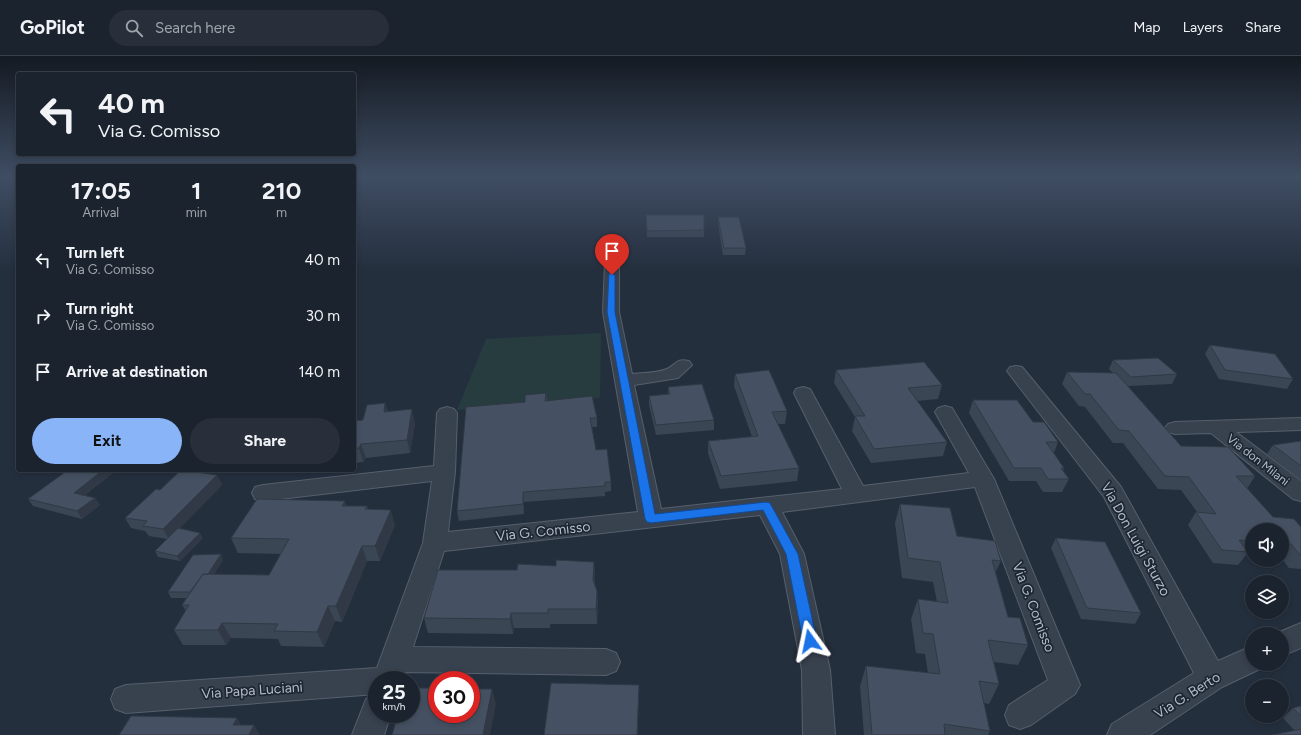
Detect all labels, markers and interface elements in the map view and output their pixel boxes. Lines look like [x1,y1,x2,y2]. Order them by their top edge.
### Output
search box [109,10,389,46]
text: GoPilot [20,16,85,39]
icon: search [123,17,145,39]
text: Search here [155,19,235,37]
text: Map [1133,19,1161,36]
text: Layers [1183,19,1223,36]
text: Share [1245,19,1281,36]
text: 40 m [98,86,165,120]
icon: left [32,88,84,140]
text: Via G. Comisso [98,120,220,142]
text: 17:05 [71,176,131,205]
text: 1 [191,176,201,205]
text: 210 [262,176,301,205]
text: Arrival [82,205,119,220]
text: min [186,205,207,220]
text: m [276,205,287,220]
pin [595,234,629,275]
icon: arrive [601,240,623,262]
text: Turn left [66,244,124,262]
icon: left [32,249,54,271]
text: 40 m [305,251,340,269]
text: Via G. Comisso [66,262,154,277]
text: Turn right [66,300,134,318]
icon: right [32,305,54,327]
text: 30 m [306,307,340,325]
text: Via G. Comisso [66,318,154,333]
icon: arrive [32,361,54,383]
text: Arrive at destination [66,363,207,381]
text: 140 m [298,363,340,381]
button: Exit [32,418,182,464]
button: Share [190,418,340,464]
street label: Via don Milani [1224,431,1292,489]
street label: Via Don Luigi Sturzo [1097,479,1174,599]
street label: Via G. Comisso [495,518,591,545]
map controls [1245,523,1289,723]
button: sound [1245,523,1289,567]
street label: Via G. Comisso [1009,560,1059,655]
button: layers [1245,575,1289,619]
position arrow [789,620,831,662]
button: + [1245,627,1289,671]
street label: Via G. Berto [1151,668,1224,722]
speed limit sign: 30 [428,671,480,723]
street label: Via Papa Luciani [201,678,303,703]
button: − [1245,679,1289,723]
text: 25 [382,680,406,704]
text: km/h [383,700,405,713]

